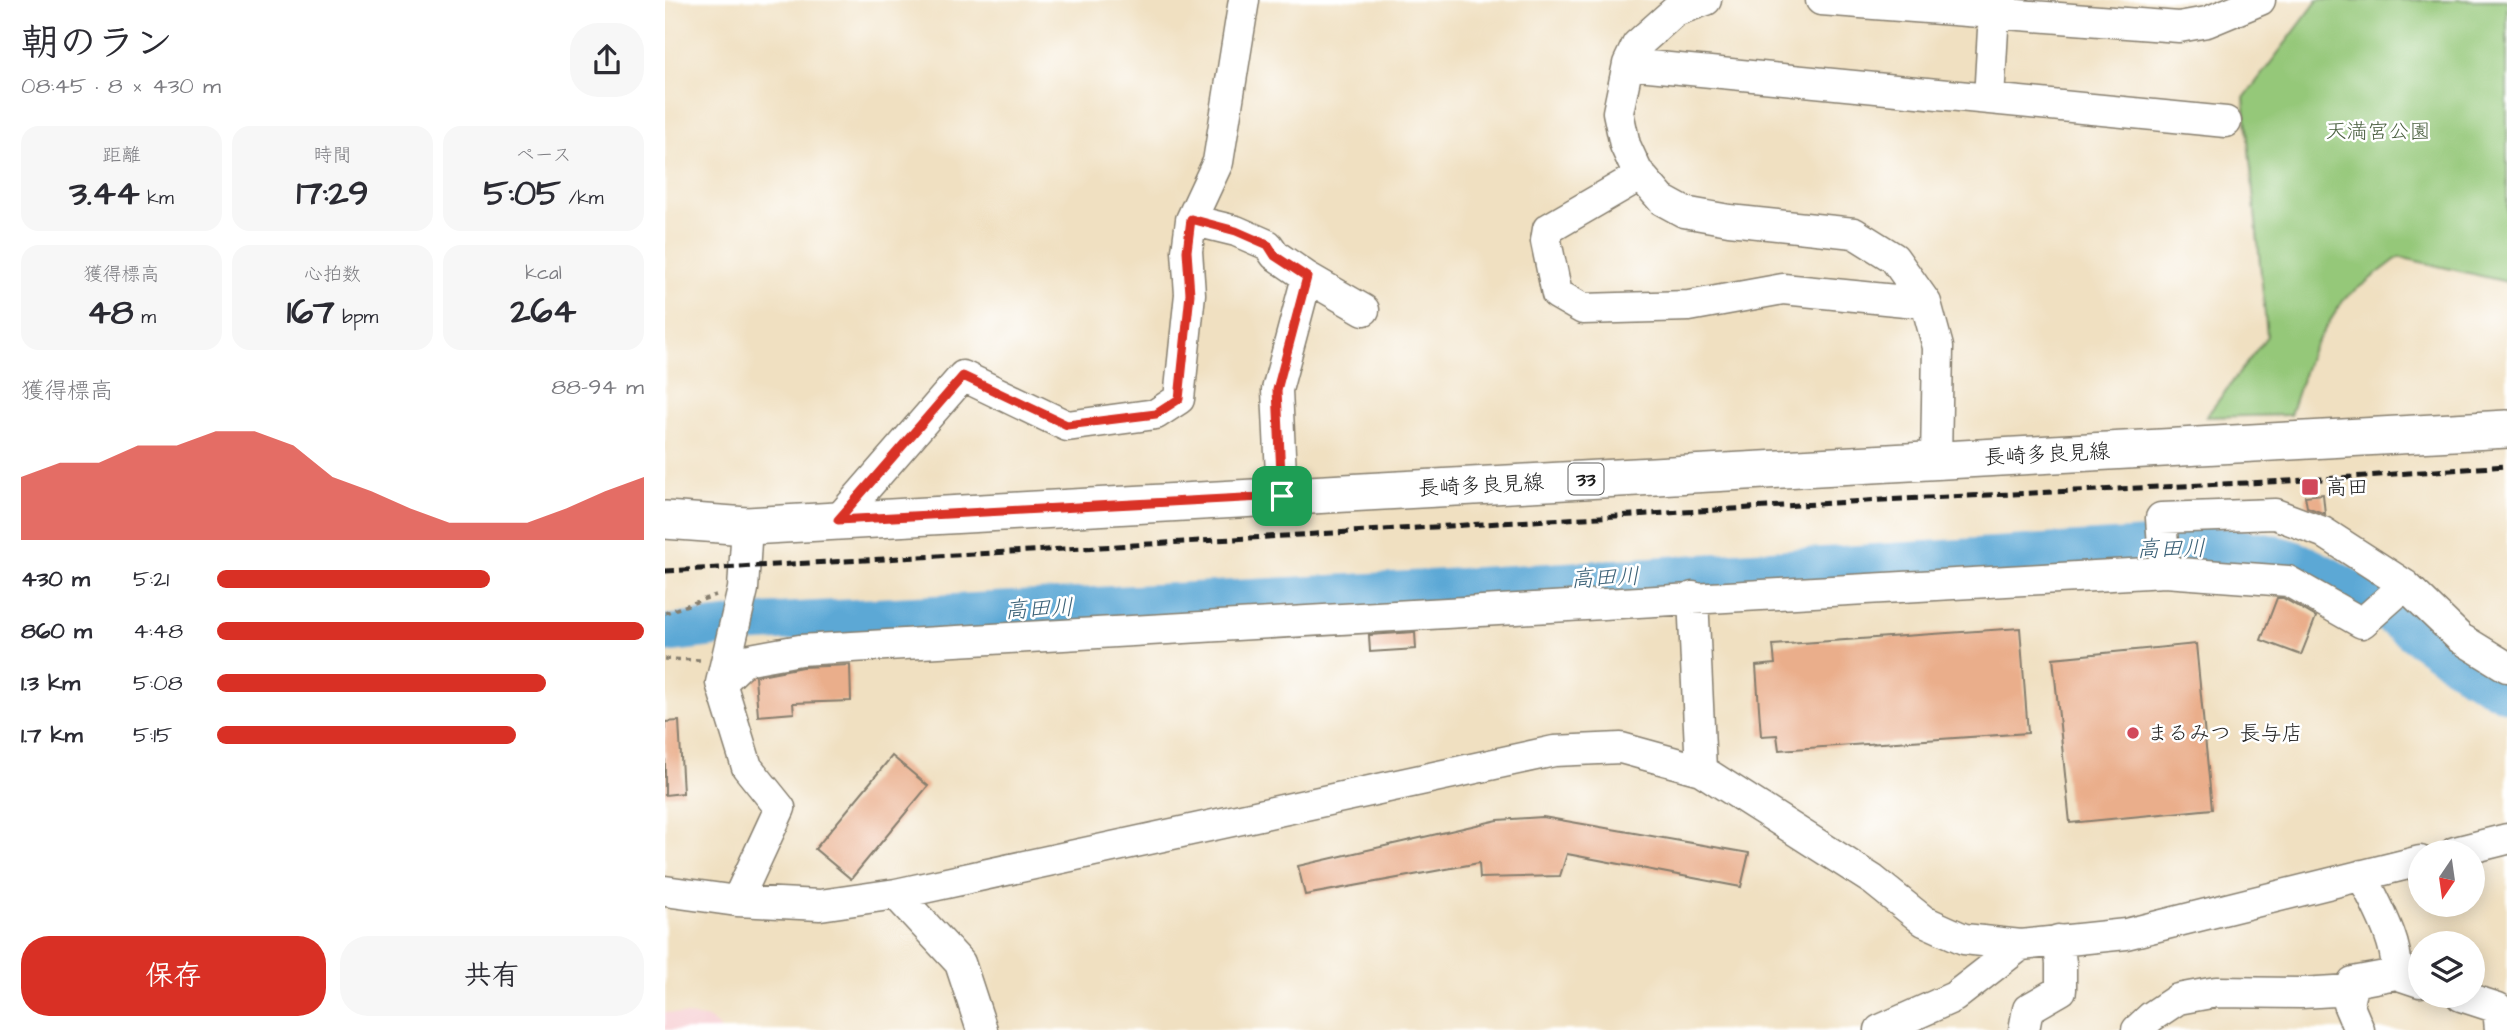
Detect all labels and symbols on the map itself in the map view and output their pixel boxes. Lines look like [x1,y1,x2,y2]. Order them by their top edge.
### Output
park label: 天満宮公園 [2326,117,2431,146]
street label: 長崎多良見線 [1983,437,2111,472]
road number: 33 [1569,464,1604,494]
pin [1252,466,1312,526]
street label: 長崎多良見線 [1417,468,1545,503]
place label: 高田 [2326,473,2368,502]
marker: 高田 [2300,477,2320,497]
water label: 高田川 [2136,532,2206,566]
water label: 高田川 [1570,560,1640,596]
water label: 高田川 [1004,591,1074,627]
place label: まるみつ 長与店 [2147,719,2302,748]
marker: まるみつ 長与店 [2125,725,2141,741]
north arrow [2408,840,2485,917]

